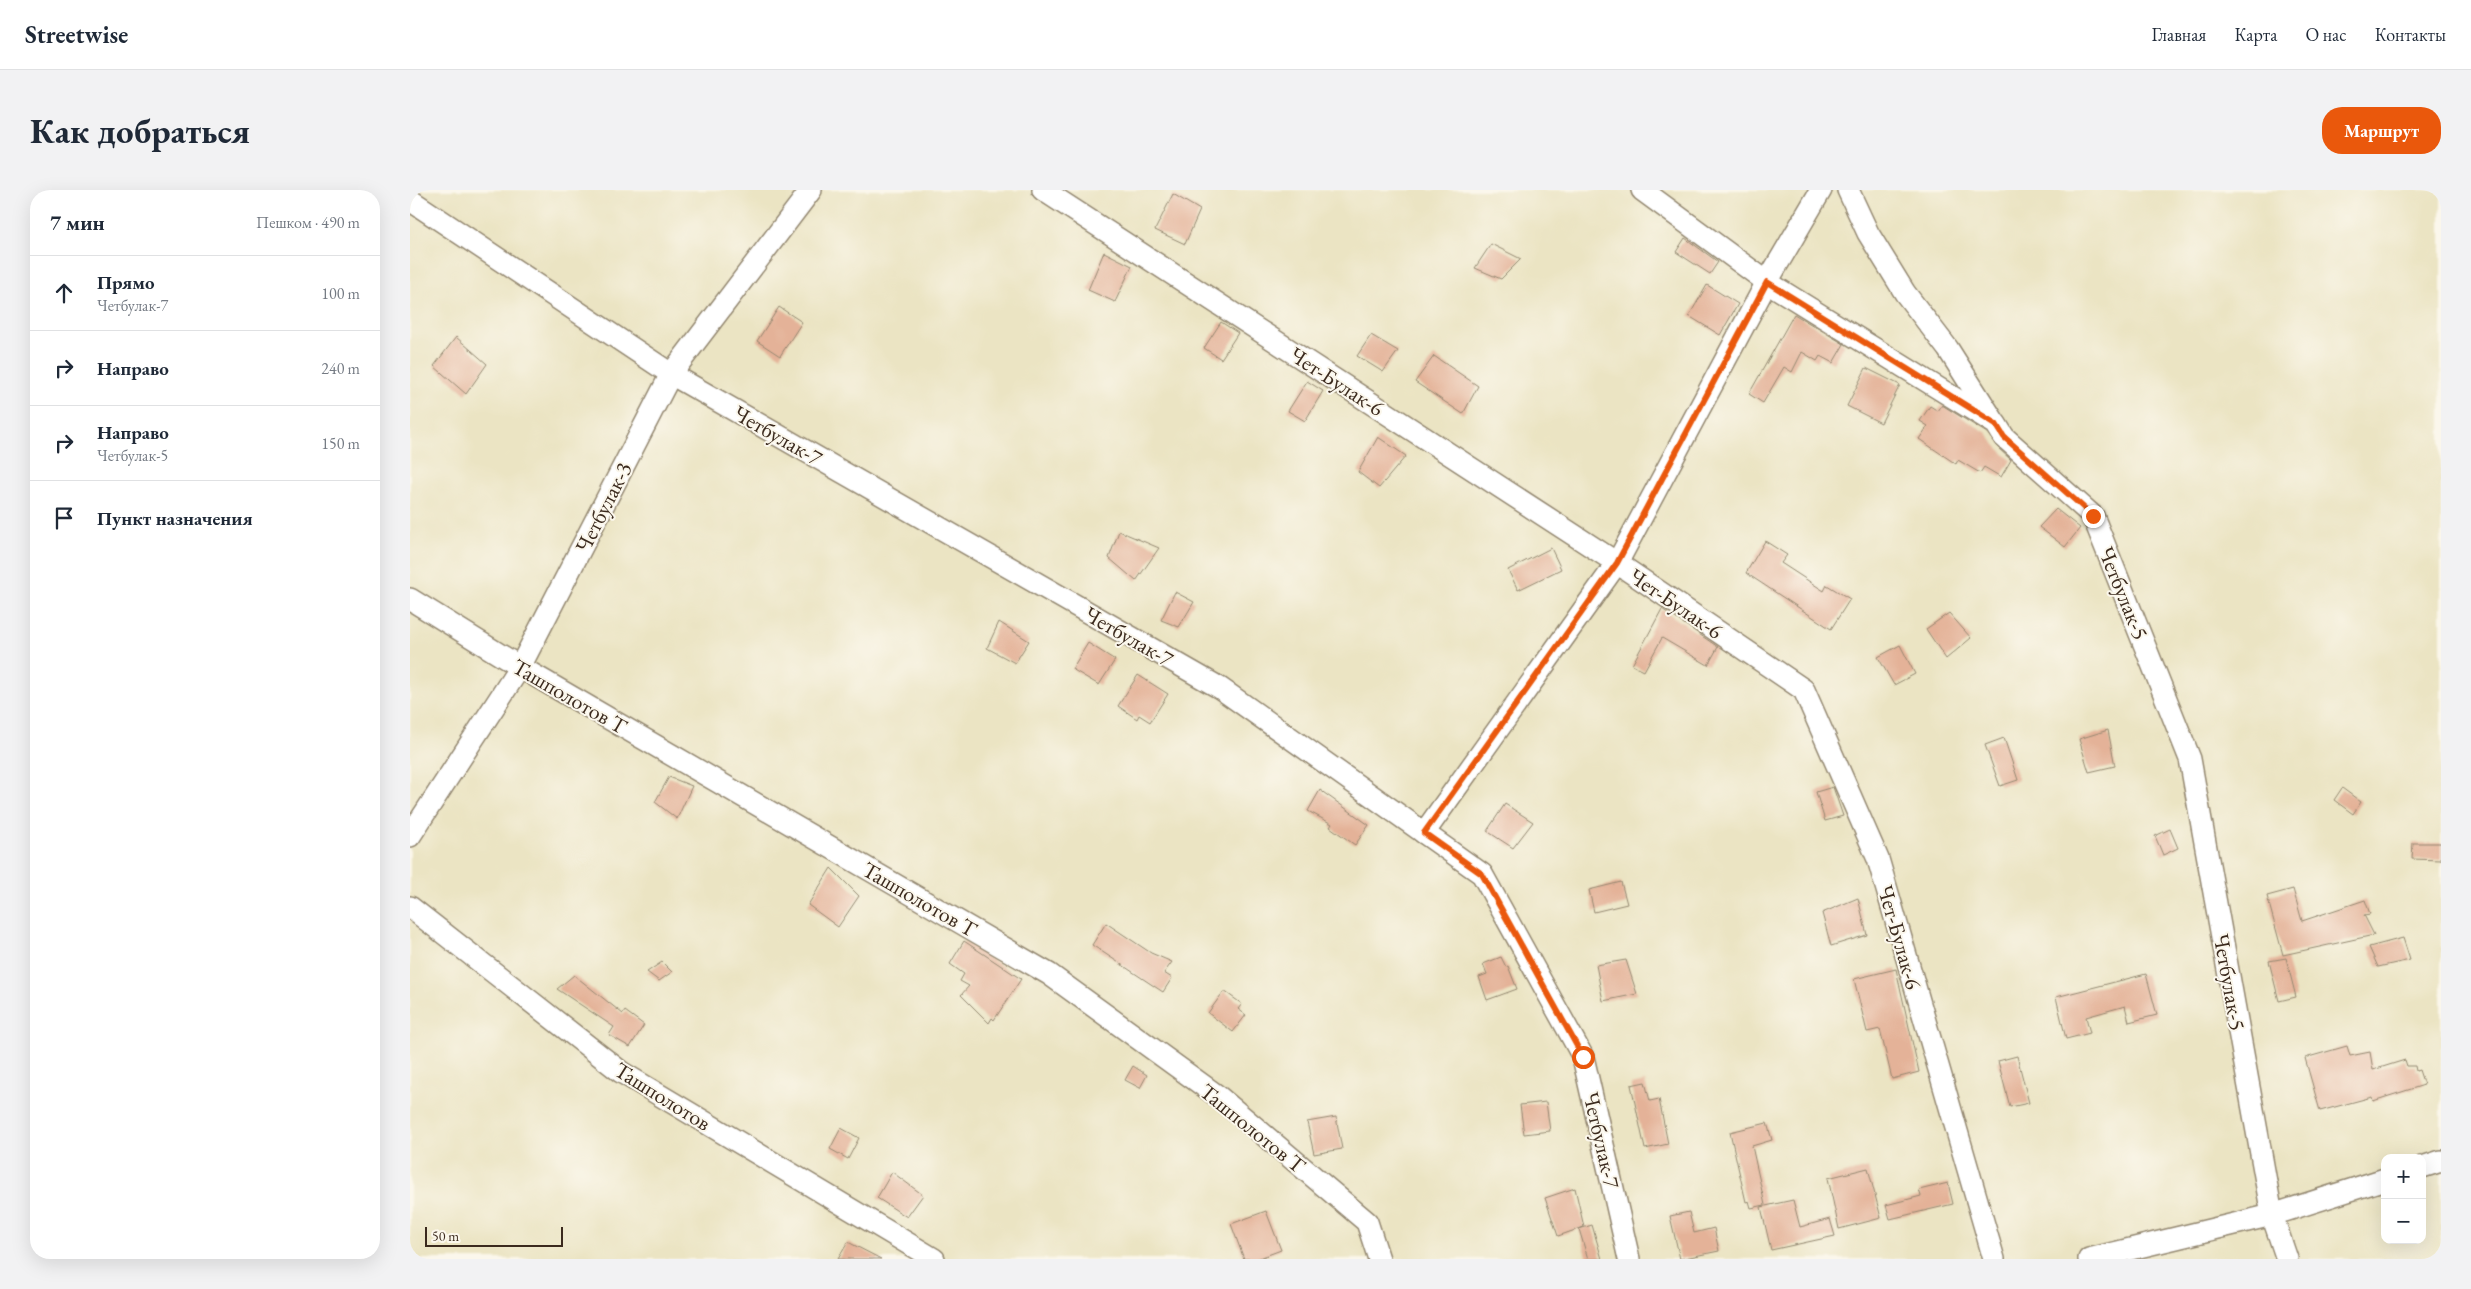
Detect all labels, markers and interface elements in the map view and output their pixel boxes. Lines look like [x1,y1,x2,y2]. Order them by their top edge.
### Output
text: Streetwise [25,19,128,50]
text: Главная [2152,23,2206,46]
text: Карта [2234,23,2277,46]
text: О нас [2305,23,2347,46]
text: Контакты [2375,23,2446,46]
button: Маршрут [2322,107,2441,154]
text: Как добраться [30,108,250,153]
text: 7 мин [50,209,105,236]
text: Пешком · 490 m [256,212,360,233]
text: Прямо [97,270,155,295]
icon: ahead [50,279,78,307]
text: 100 m [321,283,360,304]
text: Четбулак-7 [97,295,168,316]
street label: Чет-Булак-6 [1284,340,1390,423]
icon: right [50,354,78,382]
text: Направо [97,356,169,381]
text: 240 m [321,358,360,379]
street label: Четбулак-7 [728,398,828,473]
text: Направо [97,420,169,445]
icon: right [50,429,78,457]
text: 150 m [321,433,360,454]
text: Четбулак-5 [97,445,168,466]
street label: Четбулак-3 [568,457,639,557]
icon: arrive [50,504,78,532]
route end [2082,505,2105,528]
text: Пункт назначения [97,506,253,531]
street label: Четбулак-5 [2092,542,2155,644]
street label: Чет-Булак-6 [1623,561,1729,646]
street label: Четбулак-7 [1079,599,1179,674]
street label: Ташполотов Т [507,652,633,741]
street label: Ташполотов Т [857,855,983,944]
street label: Чет-Булак-6 [1871,882,1928,993]
street label: Четбулак-5 [2207,931,2252,1033]
route start [1572,1046,1595,1069]
street label: Ташполотов [609,1055,716,1137]
street label: Ташполотов Т [1194,1077,1312,1180]
street label: Четбулак-7 [1576,1089,1627,1192]
map controls [2381,1154,2426,1244]
button: + [2381,1154,2426,1199]
button: − [2381,1199,2426,1244]
scale bar [425,1224,562,1247]
text: 50 m [432,1227,459,1245]

